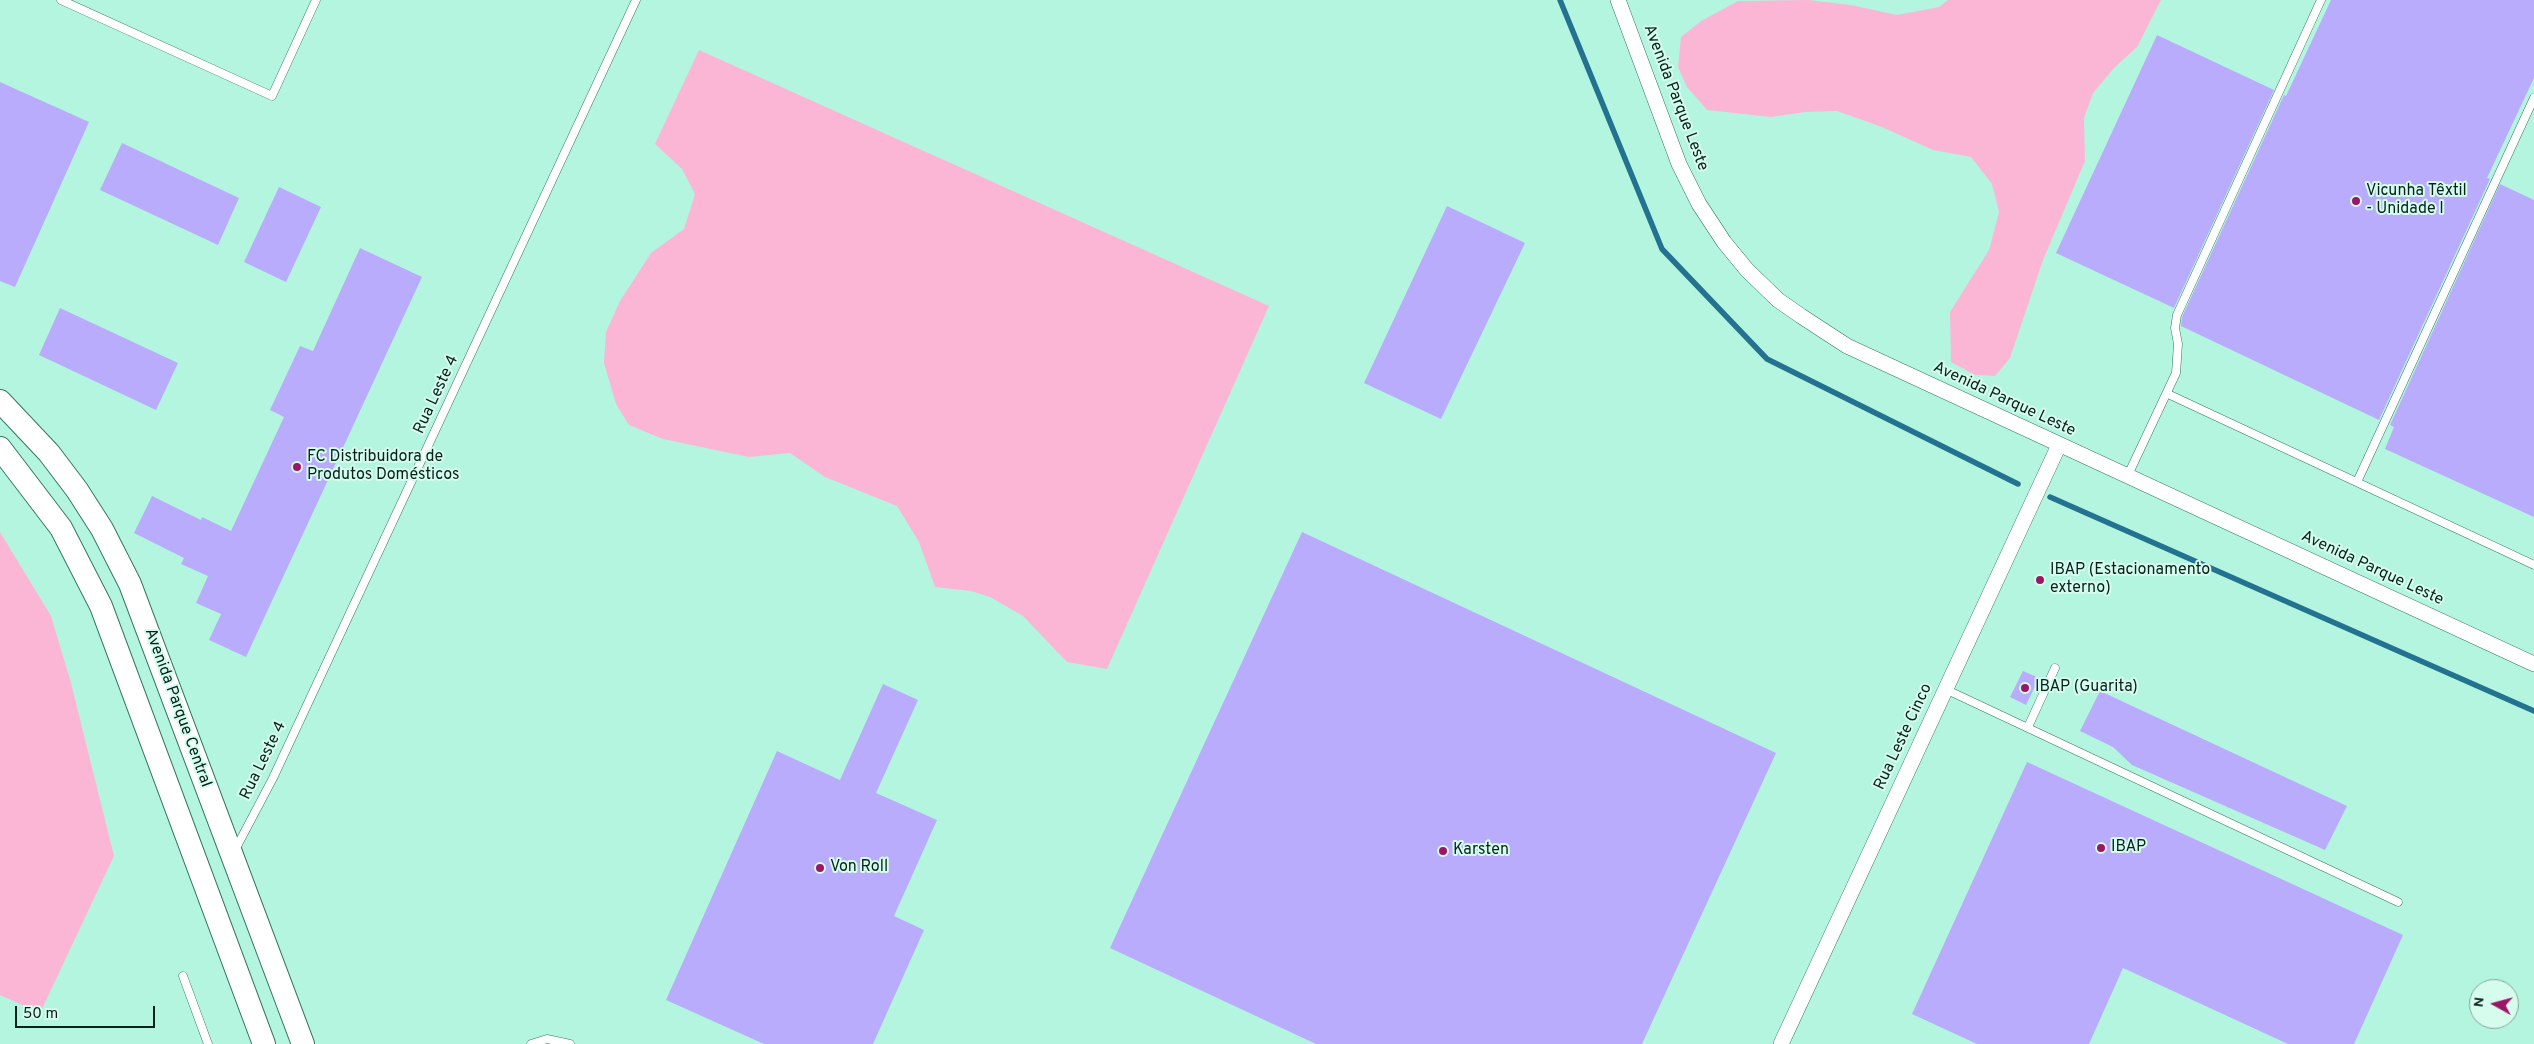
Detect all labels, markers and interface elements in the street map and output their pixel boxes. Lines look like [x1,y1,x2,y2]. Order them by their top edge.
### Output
street label: Avenida Parque Leste [1638,22,1712,174]
place label: Vicunha Têxtil - Unidade I [2366,182,2467,220]
marker: Vicunha Têxtil - Unidade I [2350,195,2362,207]
street label: Rua Leste 4 [410,353,464,437]
street label: Avenida Parque Leste [1930,359,2078,441]
place label: FC Distribuidora de Produtos Domésticos [307,448,460,486]
marker: FC Distribuidora de Produtos Domésticos [291,461,303,473]
street label: Avenida Parque Leste [2298,528,2446,610]
place label: IBAP (Estacionamento externo) [2050,561,2210,599]
marker: IBAP (Estacionamento externo) [2034,574,2046,586]
street label: Avenida Parque Central [139,626,215,790]
place label: IBAP (Guarita) [2035,678,2138,698]
street label: Rua Leste Cinco [1871,681,1937,793]
marker: IBAP (Guarita) [2019,682,2031,694]
street label: Rua Leste 4 [237,719,291,803]
place label: IBAP [2111,838,2146,858]
place label: Karsten [1453,841,1509,861]
marker: IBAP [2095,842,2107,854]
marker: Karsten [1437,845,1449,857]
place label: Von Roll [830,858,888,878]
marker: Von Roll [814,862,826,874]
north arrow [2469,979,2519,1029]
scale bar [18,996,158,1028]
text: N [2471,996,2489,1008]
text: 50 m [23,1005,58,1024]

